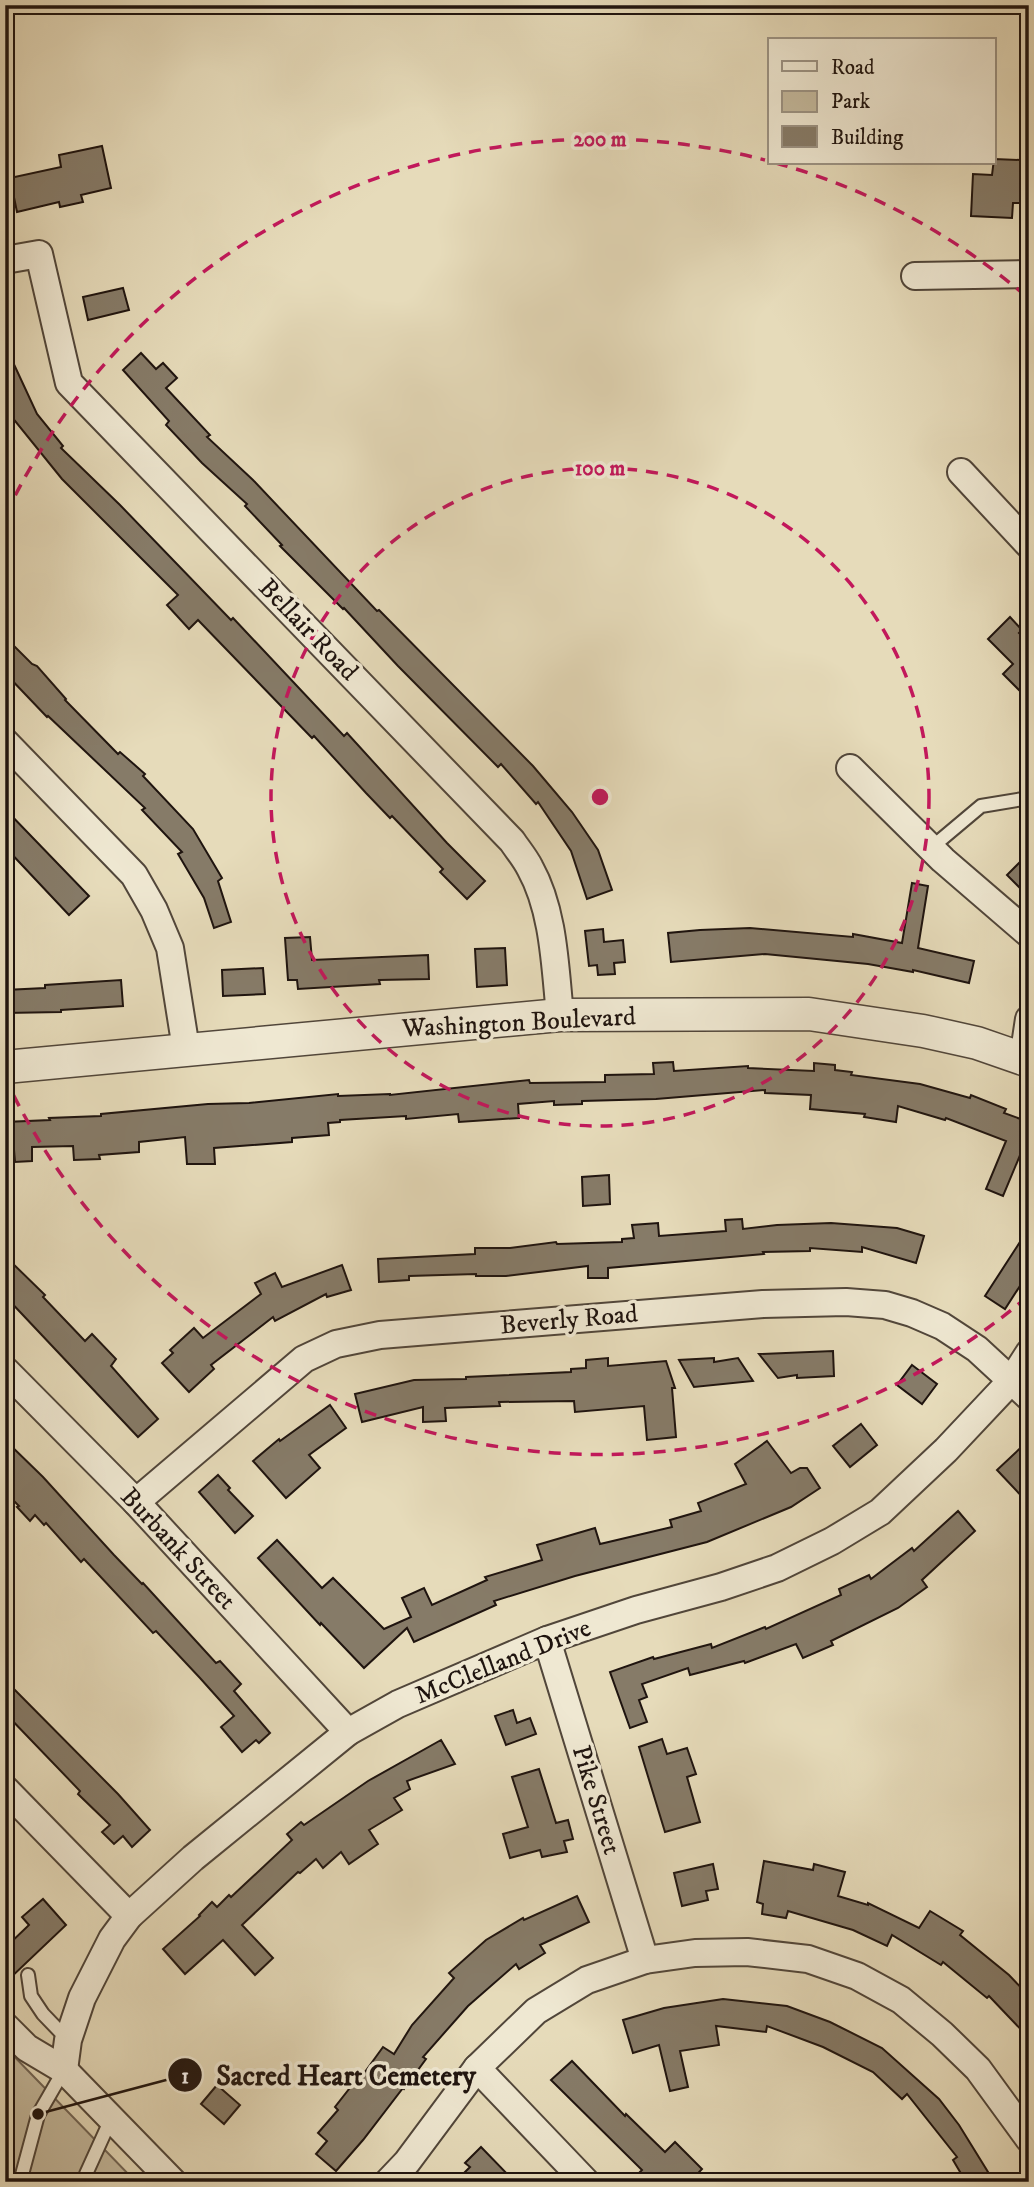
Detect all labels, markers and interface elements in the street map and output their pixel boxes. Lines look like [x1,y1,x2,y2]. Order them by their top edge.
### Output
legend [768,38,996,164]
text: Road [831,55,875,81]
text: Park [831,89,871,115]
text: Building [831,125,904,151]
text: 200 m [573,127,627,153]
text: 100 m [575,456,625,482]
street label: Bellair Road [251,572,365,688]
centre of rings [588,785,612,809]
street label: Washington Boulevard [400,1000,637,1046]
street label: Beverly Road [499,1298,639,1342]
street label: Burbank Street [113,1481,243,1617]
street label: McClelland Drive [410,1612,596,1712]
street label: Pike Street [564,1741,628,1859]
callout: Sacred Heart Cemetery [168,2051,490,2100]
text: Sacred Heart Cemetery [216,2059,477,2094]
text: 1 [181,2064,189,2090]

